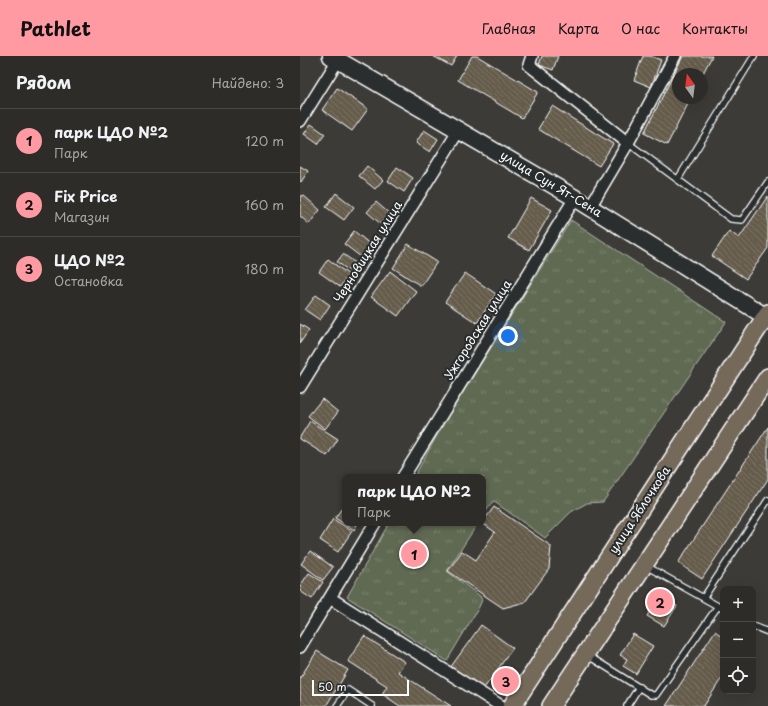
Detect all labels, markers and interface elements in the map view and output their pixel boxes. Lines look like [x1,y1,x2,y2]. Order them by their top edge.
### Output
text: Pathlet [20,14,91,42]
text: Главная [482,18,536,39]
text: Карта [558,18,599,39]
text: О нас [621,18,660,39]
text: Контакты [682,18,748,39]
north arrow [672,68,708,104]
text: Рядом [16,69,71,95]
text: Найдено: 3 [212,73,284,92]
text: парк ЦДО №2 [54,120,168,143]
text: 1 [26,131,32,150]
text: 120 m [245,131,284,150]
text: Парк [54,143,88,162]
street label: улица Сун Ят-Сена [497,146,606,221]
text: Fix Price [54,184,117,207]
text: 2 [24,195,34,214]
text: 160 m [245,195,284,214]
street label: Черновицкая улица [328,197,406,306]
text: Магазин [54,207,110,226]
text: ЦДО №2 [54,248,125,271]
text: 3 [25,259,33,278]
text: 180 m [245,259,284,278]
text: Остановка [54,271,123,290]
street label: Ужгородская улица [439,275,516,383]
your location [498,326,518,346]
street label: улица Яблочкова [604,462,675,557]
popup [342,474,486,526]
text: парк ЦДО №2 [357,479,471,502]
text: Парк [357,502,391,521]
pin: 1 [401,539,427,569]
map controls [720,586,756,694]
button: + [720,586,756,622]
pin: 2 [647,587,673,617]
button: − [720,622,756,658]
button: locate [720,658,756,694]
pin: 3 [493,666,519,696]
scale bar [312,678,409,697]
text: 50 m [318,678,347,695]

